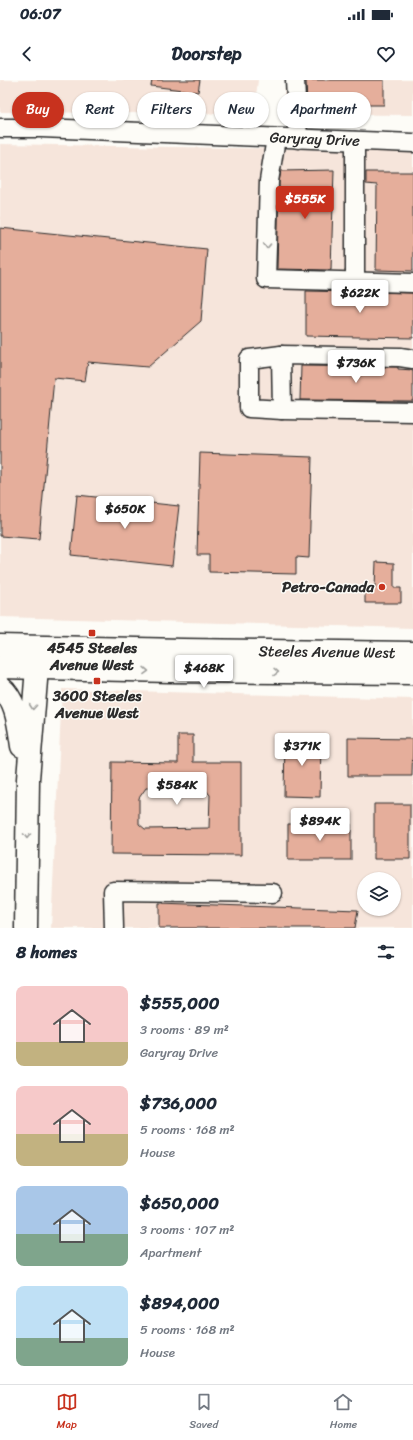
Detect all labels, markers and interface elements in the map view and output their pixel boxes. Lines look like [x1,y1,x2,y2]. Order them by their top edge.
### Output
text: 06:07 [20,1,61,27]
text: Doorstep [171,38,242,70]
icon: back [16,43,38,65]
icon: heart [375,43,397,65]
chip: Buy [12,92,64,128]
chip: Rent [72,92,129,128]
chip: Filters [137,92,206,128]
chip: New [214,92,269,128]
chip: Apartment [277,92,371,128]
street label: Garyray Drive [269,124,361,154]
pin: $555K [277,186,333,220]
text: $555K [285,187,325,210]
one-way arrow [263,243,271,249]
pin: $622K [332,280,388,314]
text: $622K [340,281,380,304]
pin: $736K [328,350,384,384]
text: $736K [337,351,375,374]
pin: $650K [97,496,153,530]
text: $650K [105,497,145,520]
place label: Petro-Canada [282,574,374,600]
marker: Petro-Canada [377,582,387,592]
marker: 4545 Steeles Avenue West [87,628,97,638]
place label: 4545 Steeles Avenue West [46,635,138,678]
street label: Steeles Avenue West [258,638,396,666]
pin: $468K [176,655,232,689]
text: $468K [184,656,224,679]
one-way arrow [143,666,149,675]
one-way arrow [273,668,279,676]
marker: 3600 Steeles Avenue West [92,676,102,686]
place label: 3600 Steeles Avenue West [52,683,142,726]
one-way arrow [29,704,38,710]
pin: $371K [274,733,330,767]
text: $371K [284,734,320,757]
pin: $584K [149,772,205,806]
text: $584K [157,773,197,796]
pin: $894K [292,808,348,842]
text: $894K [300,809,340,832]
one-way arrow [23,833,31,839]
map controls [357,872,401,916]
button: layers [357,872,401,916]
text: 8 homes [16,937,77,967]
icon: filters [375,941,397,963]
text: $555,000 [140,988,219,1018]
icon: home [48,1002,96,1050]
text: 3 rooms · 89 m² [140,1018,229,1041]
text: Garyray Drive [140,1041,218,1064]
text: $736,000 [140,1088,217,1118]
icon: home [48,1102,96,1150]
text: 5 rooms · 168 m² [140,1118,235,1141]
text: House [140,1141,175,1164]
text: $650,000 [140,1188,219,1218]
icon: home [48,1202,96,1250]
text: 3 rooms · 107 m² [140,1218,234,1241]
text: Apartment [140,1241,201,1264]
text: $894,000 [140,1288,220,1318]
icon: home [48,1302,96,1350]
text: 5 rooms · 168 m² [140,1318,235,1341]
text: House [140,1341,175,1364]
tab: Map [56,1391,78,1434]
tab: Saved [189,1391,218,1434]
tab: Home [330,1391,357,1434]

